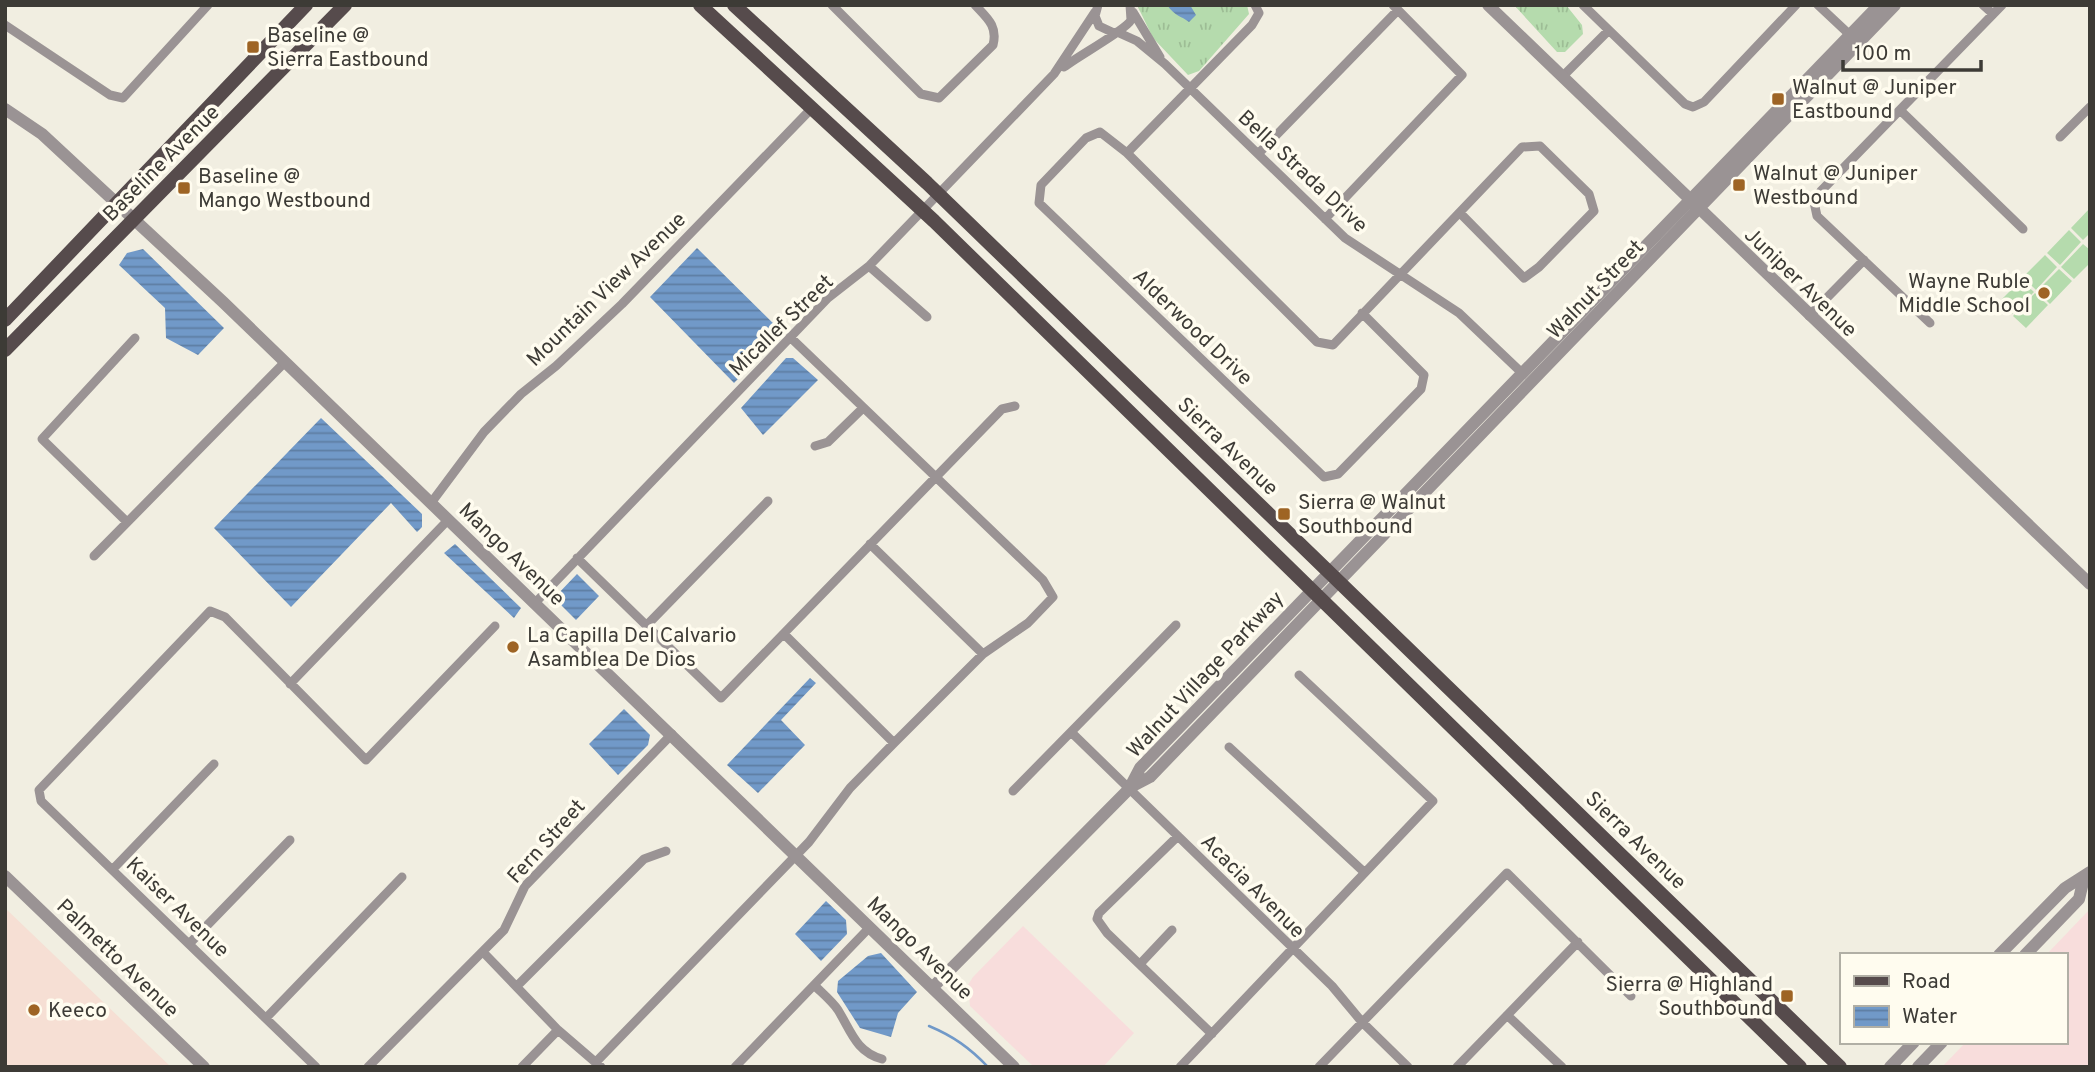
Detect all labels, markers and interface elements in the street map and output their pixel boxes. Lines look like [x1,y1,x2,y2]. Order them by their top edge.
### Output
place label: Baseline @ Sierra Eastbound [267,23,429,74]
scale bar [1843,28,1981,72]
marker: Baseline @ Sierra Eastbound [245,39,261,55]
text: 100 m [1854,41,1911,68]
place label: Walnut @ Juniper Eastbound [1792,75,1957,126]
marker: Walnut @ Juniper Eastbound [1770,91,1786,107]
street label: Baseline Avenue [98,100,226,228]
street label: Bella Strada Drive [1231,105,1373,239]
place label: Walnut @ Juniper Westbound [1753,161,1918,212]
place label: Baseline @ Mango Westbound [198,164,371,215]
marker: Walnut @ Juniper Westbound [1731,177,1747,193]
marker: Baseline @ Mango Westbound [176,180,192,196]
street label: Mountain View Avenue [522,207,693,373]
street label: Juniper Avenue [1738,222,1862,344]
street label: Walnut Street [1542,235,1650,345]
street label: Alderwood Drive [1126,264,1258,392]
street label: Micallef Street [724,269,840,383]
place label: Wayne Ruble Middle School [1898,269,2030,320]
marker: Wayne Ruble Middle School [2036,285,2052,301]
street label: Sierra Avenue [1171,392,1283,502]
place label: Sierra @ Walnut Southbound [1298,490,1446,541]
street label: Mango Avenue [452,498,570,613]
marker: Sierra @ Walnut Southbound [1276,506,1292,522]
street label: Walnut Village Parkway [1122,586,1291,764]
place label: La Capilla Del Calvario Asamblea De Dios [527,623,737,674]
marker: La Capilla Del Calvario Asamblea De Dios [505,639,521,655]
street label: Sierra Avenue [1579,786,1691,896]
street label: Fern Street [502,794,592,890]
street label: Acacia Avenue [1194,829,1310,945]
street label: Kaiser Avenue [120,852,234,964]
street label: Mango Avenue [860,892,978,1007]
street label: Palmetto Avenue [50,894,184,1024]
legend [1840,953,2067,1044]
text: Road [1902,969,1951,996]
place label: Sierra @ Highland Southbound [1605,972,1773,1023]
marker: Sierra @ Highland Southbound [1779,988,1795,1004]
place label: Keeco [48,998,107,1025]
marker: Keeco [26,1002,42,1018]
text: Water [1902,1004,1957,1031]

